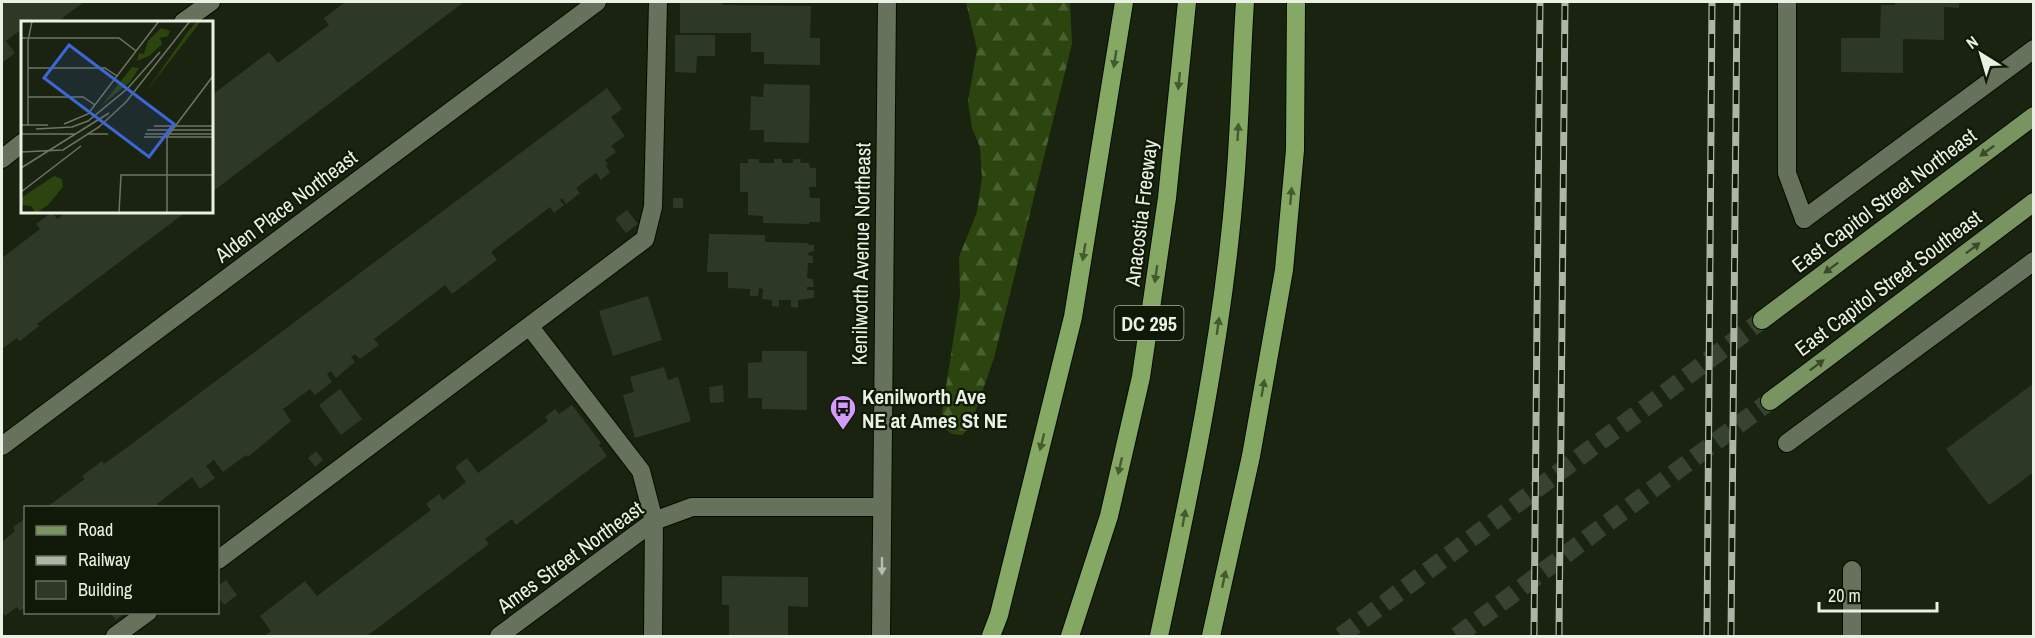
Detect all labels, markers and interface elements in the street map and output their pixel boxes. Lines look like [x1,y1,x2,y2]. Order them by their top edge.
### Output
inset map [21,21,213,213]
north arrow [1951,24,2011,84]
text: N [1962,30,1982,54]
one-way arrow [1110,50,1119,69]
one-way arrow [1174,71,1184,90]
street label: East Capitol Street Northeast [1786,121,1982,279]
one-way arrow [1233,122,1242,141]
street label: Anacostia Freeway [1118,138,1164,289]
street label: Kenilworth Avenue Northeast [845,142,877,366]
street label: Alden Place Northeast [208,143,363,270]
one-way arrow [1979,145,1995,157]
one-way arrow [1286,186,1296,205]
street label: East Capitol Street Southeast [1789,203,1987,363]
one-way arrow [1079,242,1088,261]
one-way arrow [1965,242,1980,254]
one-way arrow [1823,262,1839,275]
one-way arrow [1151,265,1160,284]
road number: DC 295 [1114,306,1184,340]
one-way arrow [1213,316,1222,335]
one-way arrow [1809,359,1825,372]
one-way arrow [1259,379,1268,398]
place label: Kenilworth Ave NE at Ames St NE [862,382,1008,435]
bus stop icon: Kenilworth Ave NE at Ames St NE [828,393,858,431]
one-way arrow [1037,433,1047,451]
one-way arrow [1115,456,1125,475]
street label: Ames Street Northeast [490,494,649,621]
legend [24,506,219,614]
one-way arrow [1180,508,1189,527]
text: Road [78,517,113,542]
text: Railway [78,547,131,572]
one-way arrow [877,556,887,575]
one-way arrow [1219,570,1229,589]
scale bar [1819,575,1938,613]
text: Building [78,577,133,602]
text: 20 m [1828,583,1861,608]

